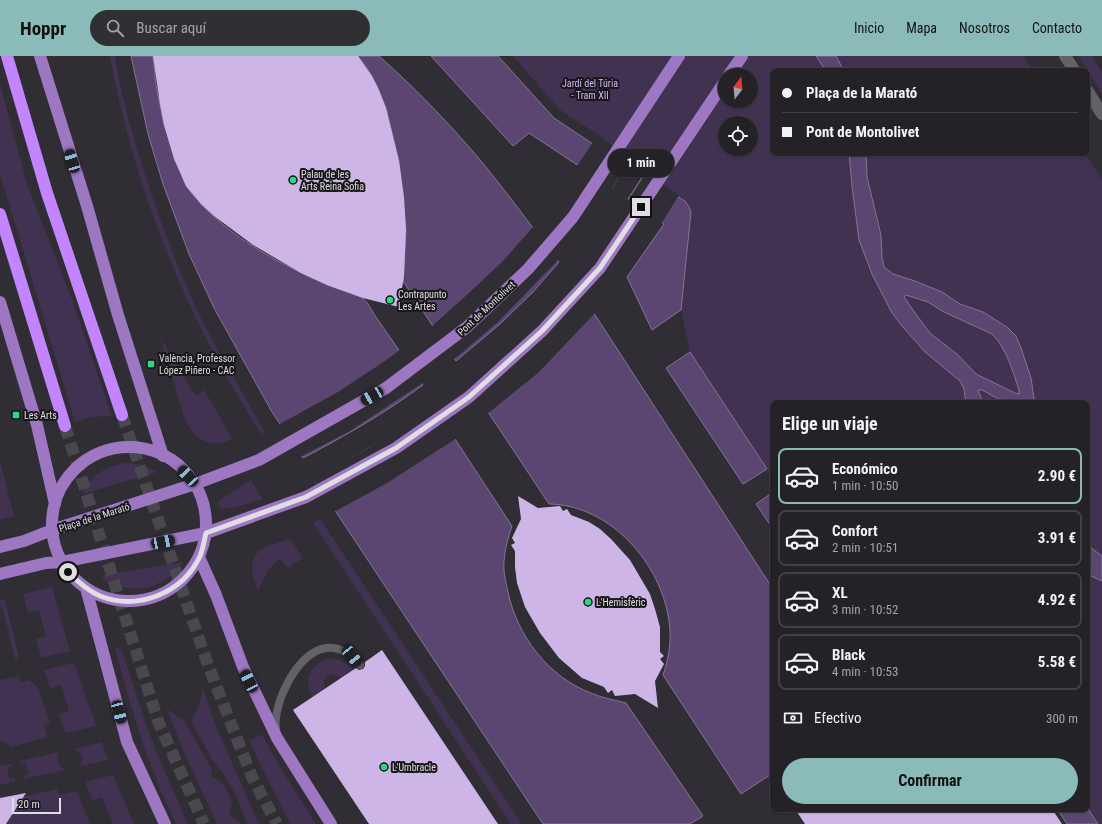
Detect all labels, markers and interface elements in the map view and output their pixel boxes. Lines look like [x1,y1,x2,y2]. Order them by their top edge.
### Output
search box [90,10,370,46]
text: Hoppr [20,17,66,40]
icon: search [104,17,126,39]
text: Buscar aquí [136,19,206,37]
text: Inicio [854,20,884,36]
text: Mapa [906,20,937,36]
text: Nosotros [959,20,1010,36]
text: Contacto [1032,20,1082,36]
north arrow [718,68,758,108]
map controls [718,68,758,156]
park label: Jardí del Túria - Tram XII [562,78,618,101]
text: Plaça de la Marató [806,84,917,102]
button: locate [718,116,758,156]
text: Pont de Montolivet [806,123,919,141]
car [63,148,81,174]
callout: 1 min [608,149,674,177]
text: 1 min [627,155,655,170]
place label: Palau de les Arts Reina Sofia [301,169,364,192]
marker: Palau de les Arts Reina Sofia [288,175,298,185]
route end [632,198,650,216]
street label: Pont de Montolivet [455,279,517,338]
place label: Contrapunto Les Artes [398,289,447,312]
marker: Contrapunto Les Artes [385,295,395,305]
place label: València, Professor López Piñero - CAC [159,353,235,376]
marker: València, Professor López Piñero - CAC [146,359,156,369]
car [359,385,385,407]
marker: Les Arts [11,410,21,420]
place label: Les Arts [24,410,57,421]
text: Elige un viaje [782,413,878,434]
icon: car [784,458,820,494]
text: Económico [832,460,898,478]
car [175,463,201,489]
text: 2.90 € [1038,467,1076,485]
text: 1 min · 10:50 [832,478,898,493]
street label: Plaça de la Marató [57,501,131,534]
icon: car [784,520,820,556]
text: Confort [832,522,878,540]
text: 3.91 € [1038,529,1076,547]
car [150,534,176,550]
text: 2 min · 10:51 [832,540,898,555]
route start [59,563,77,581]
icon: car [784,582,820,618]
text: XL [832,584,848,602]
text: 4.92 € [1038,591,1076,609]
marker: L'Hemisfèric [583,597,593,607]
place label: L'Hemisfèric [596,597,646,608]
text: 3 min · 10:52 [832,602,898,617]
car [340,643,364,669]
icon: car [784,644,820,680]
text: Black [832,646,865,664]
text: 5.58 € [1038,653,1076,671]
text: 4 min · 10:53 [832,664,898,679]
car [238,668,260,694]
car [110,699,128,725]
icon: cash [782,707,804,729]
text: Efectivo [814,709,862,727]
text: 300 m [1046,711,1078,726]
button: Confirmar [782,758,1078,804]
marker: L'Umbracle [379,762,389,772]
place label: L'Umbracle [392,762,436,773]
scale bar [12,796,61,815]
text: 20 m [18,798,40,811]

